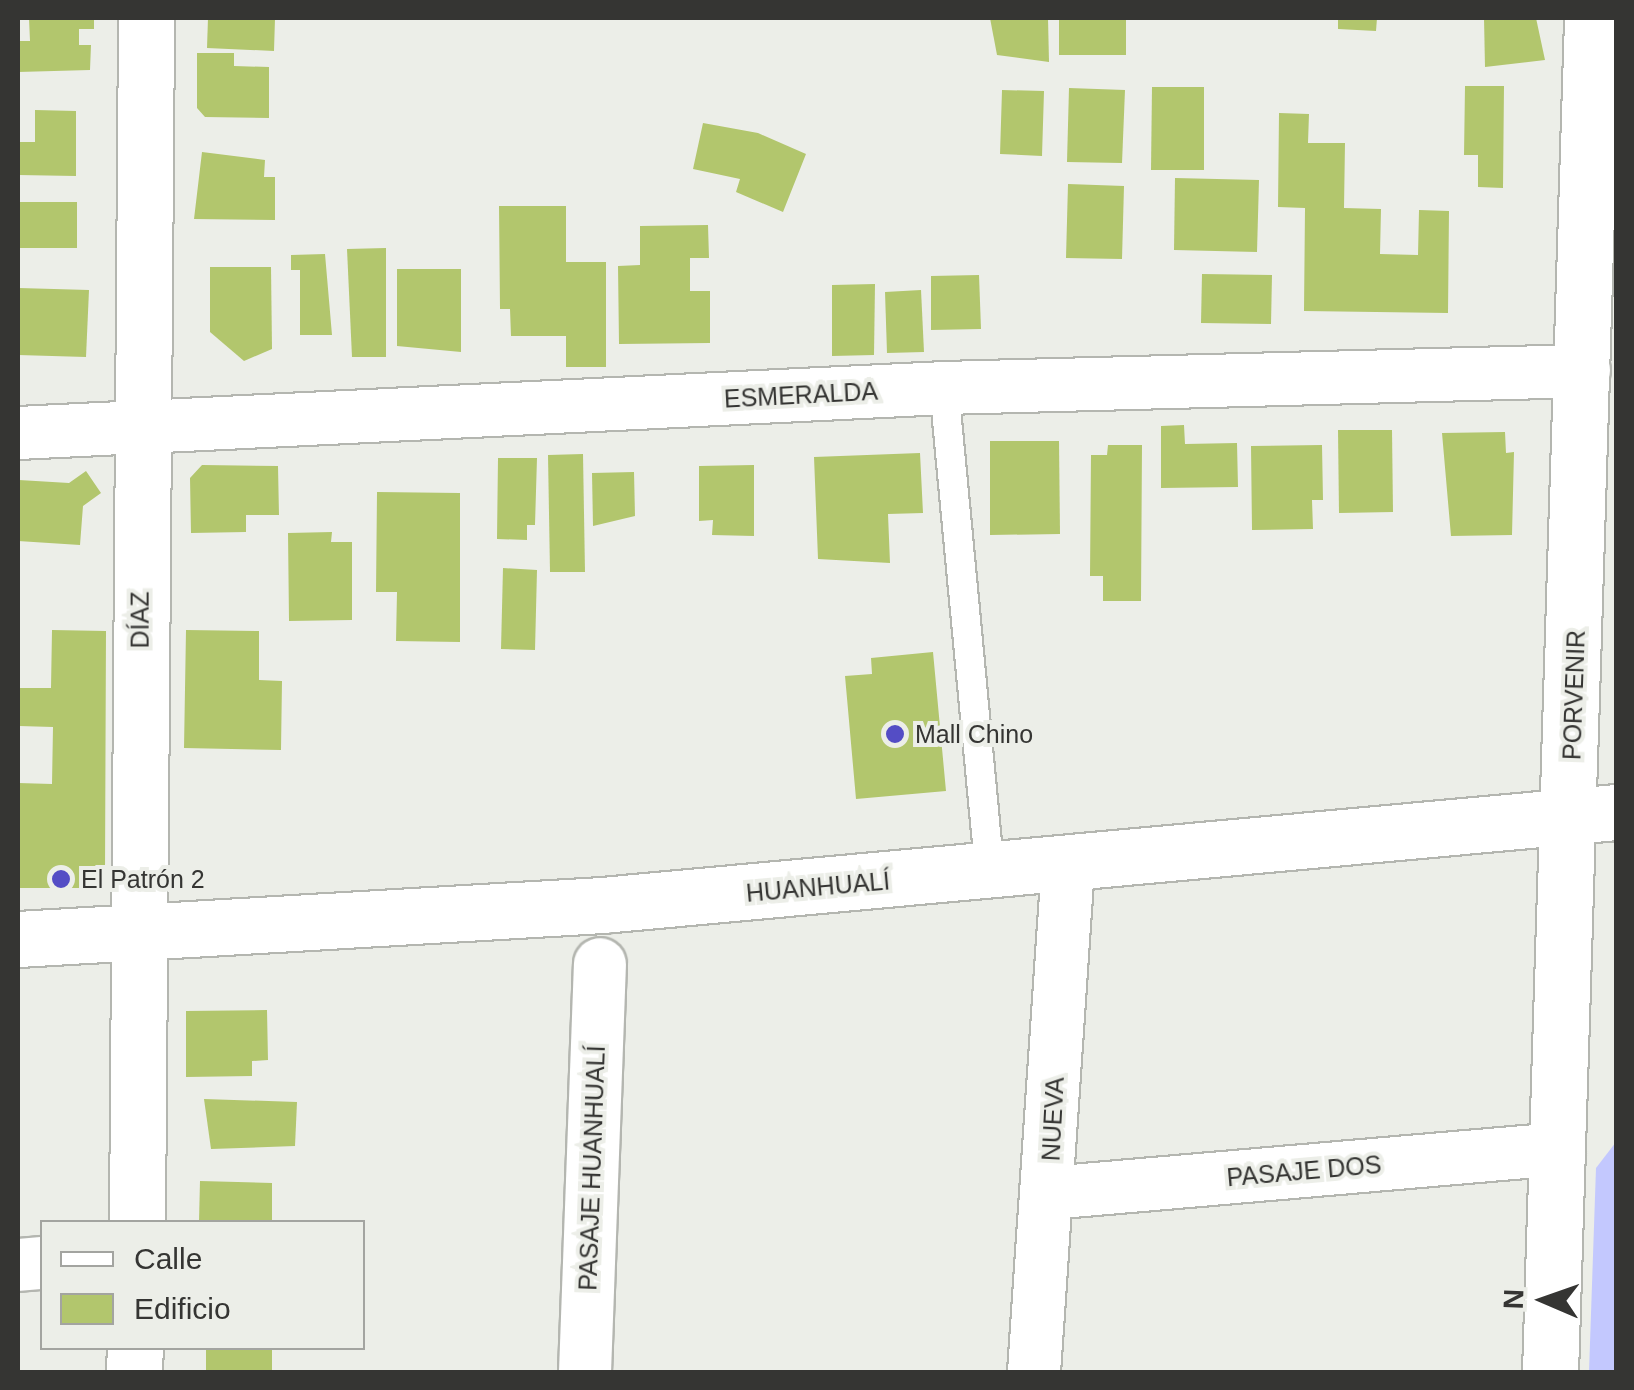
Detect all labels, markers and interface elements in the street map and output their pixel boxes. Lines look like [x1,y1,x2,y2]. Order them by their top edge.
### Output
street label: ESMERALDA [723,376,879,414]
street label: DÍAZ [125,592,155,648]
street label: PORVENIR [1557,629,1591,761]
place label: Mall Chino [915,719,1033,749]
marker: Mall Chino [884,723,906,745]
place label: El Patrón 2 [81,864,205,894]
street label: HUANHUALÍ [745,866,891,908]
marker: El Patrón 2 [50,868,72,890]
street label: PASAJE HUANHUALÍ [573,1045,611,1291]
street label: NUEVA [1036,1076,1070,1162]
street label: PASAJE DOS [1225,1149,1383,1193]
legend [40,1220,365,1350]
text: Calle [134,1242,202,1275]
north arrow [1494,1250,1594,1350]
text: N [1498,1288,1529,1310]
text: Edificio [134,1292,231,1325]

